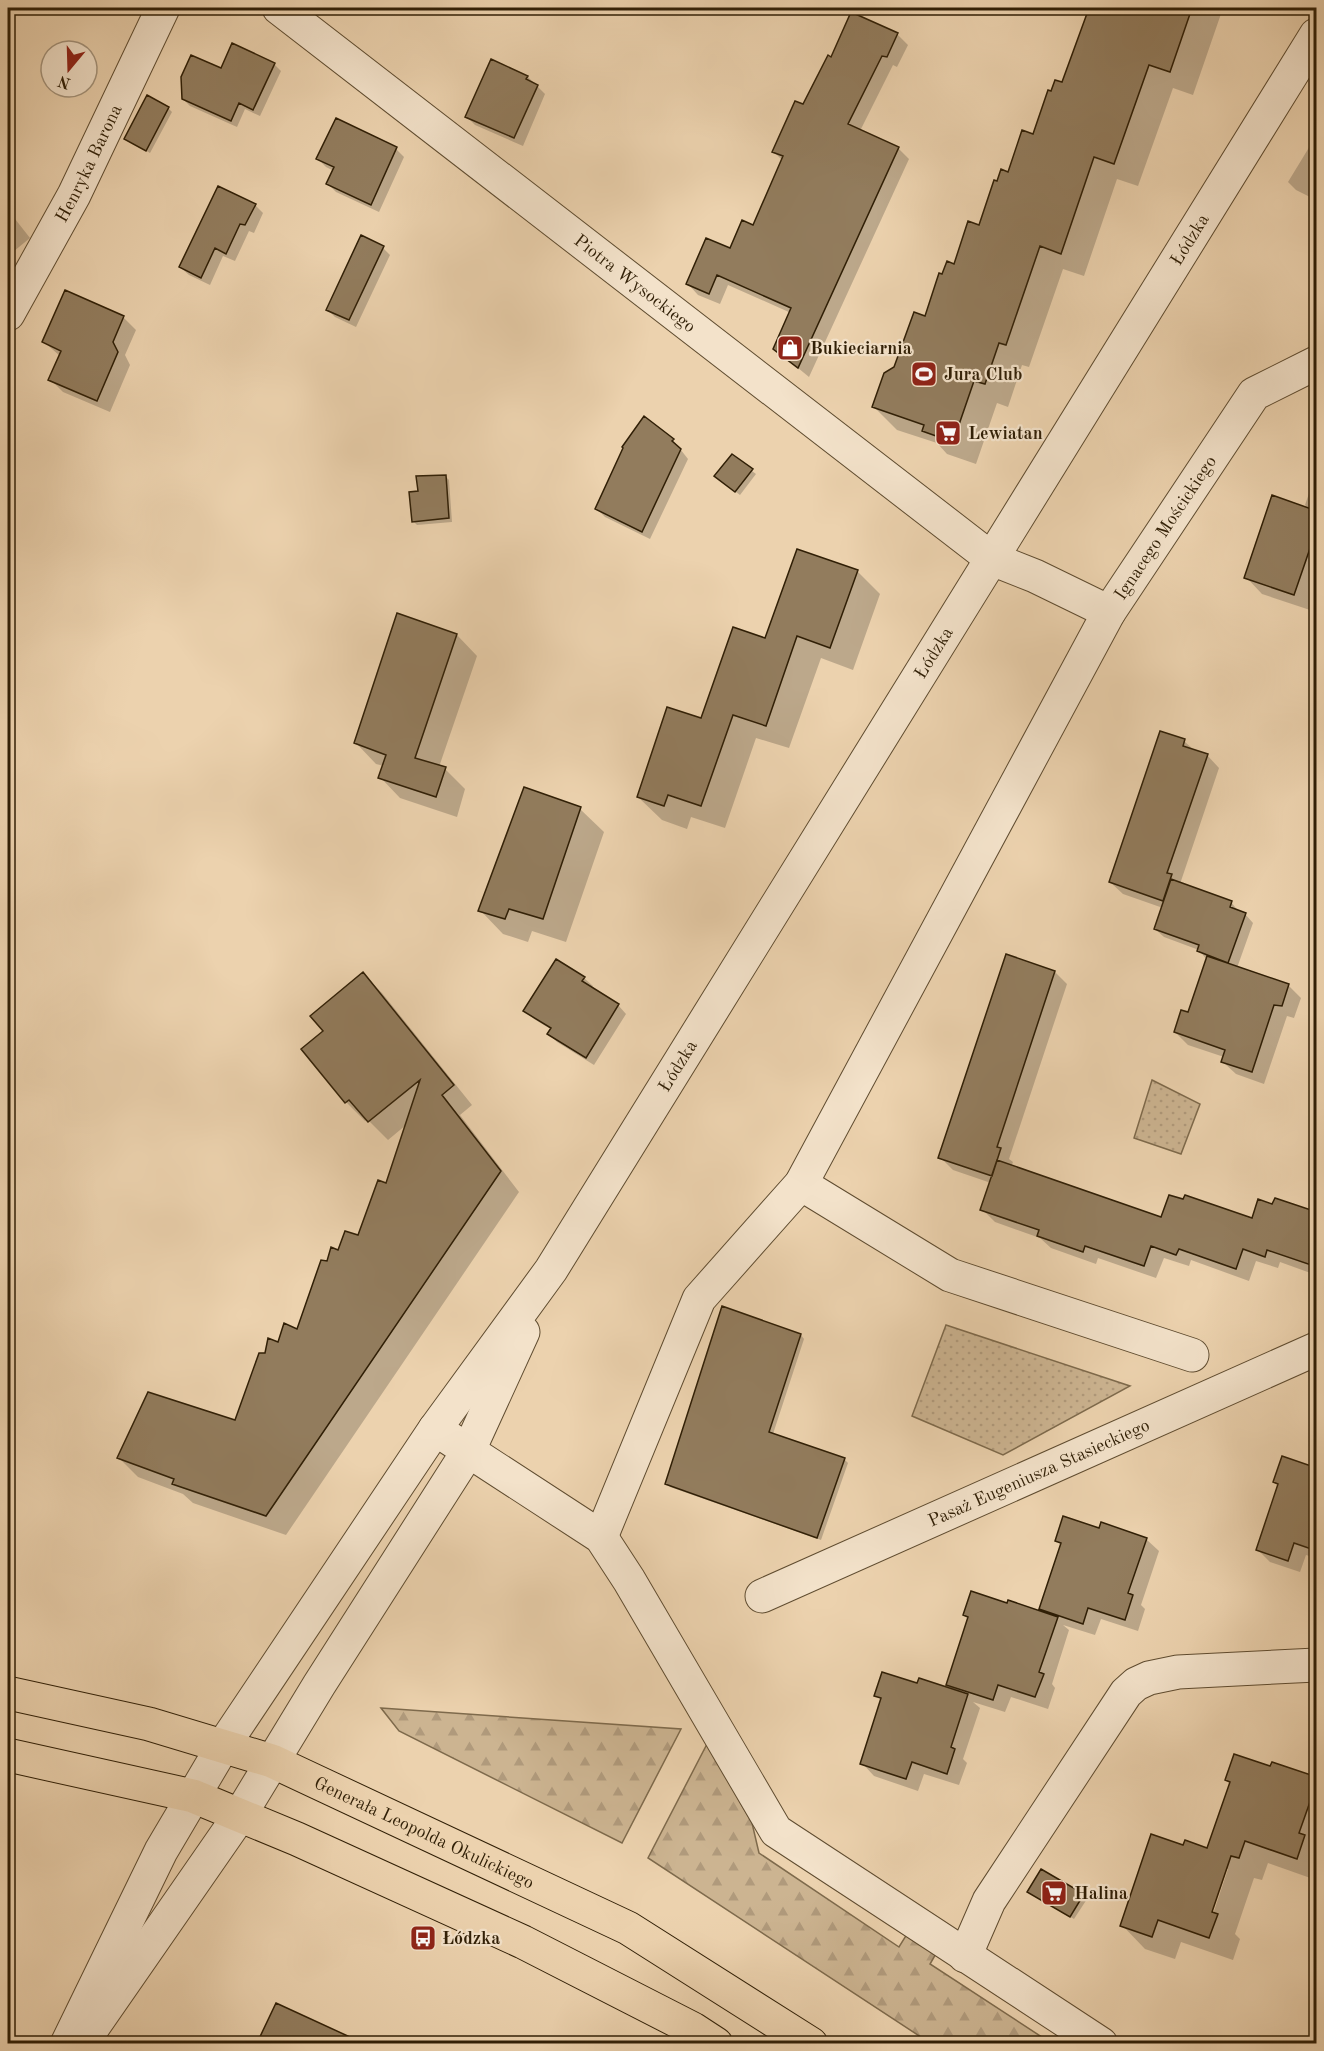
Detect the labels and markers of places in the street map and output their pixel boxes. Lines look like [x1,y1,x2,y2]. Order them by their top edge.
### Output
shop icon: Bukieciarnia [775,333,805,363]
place label: Bukieciarnia [810,340,912,358]
sports icon: Jura Club [909,359,939,389]
place label: Jura Club [944,366,1022,384]
supermarket icon: Lewiatan [933,418,963,448]
place label: Lewiatan [968,425,1043,443]
supermarket icon: Halina [1039,1878,1069,1908]
place label: Halina [1074,1885,1128,1903]
bus stop icon: Łódzka [408,1923,438,1953]
place label: Łódzka [442,1930,500,1948]

